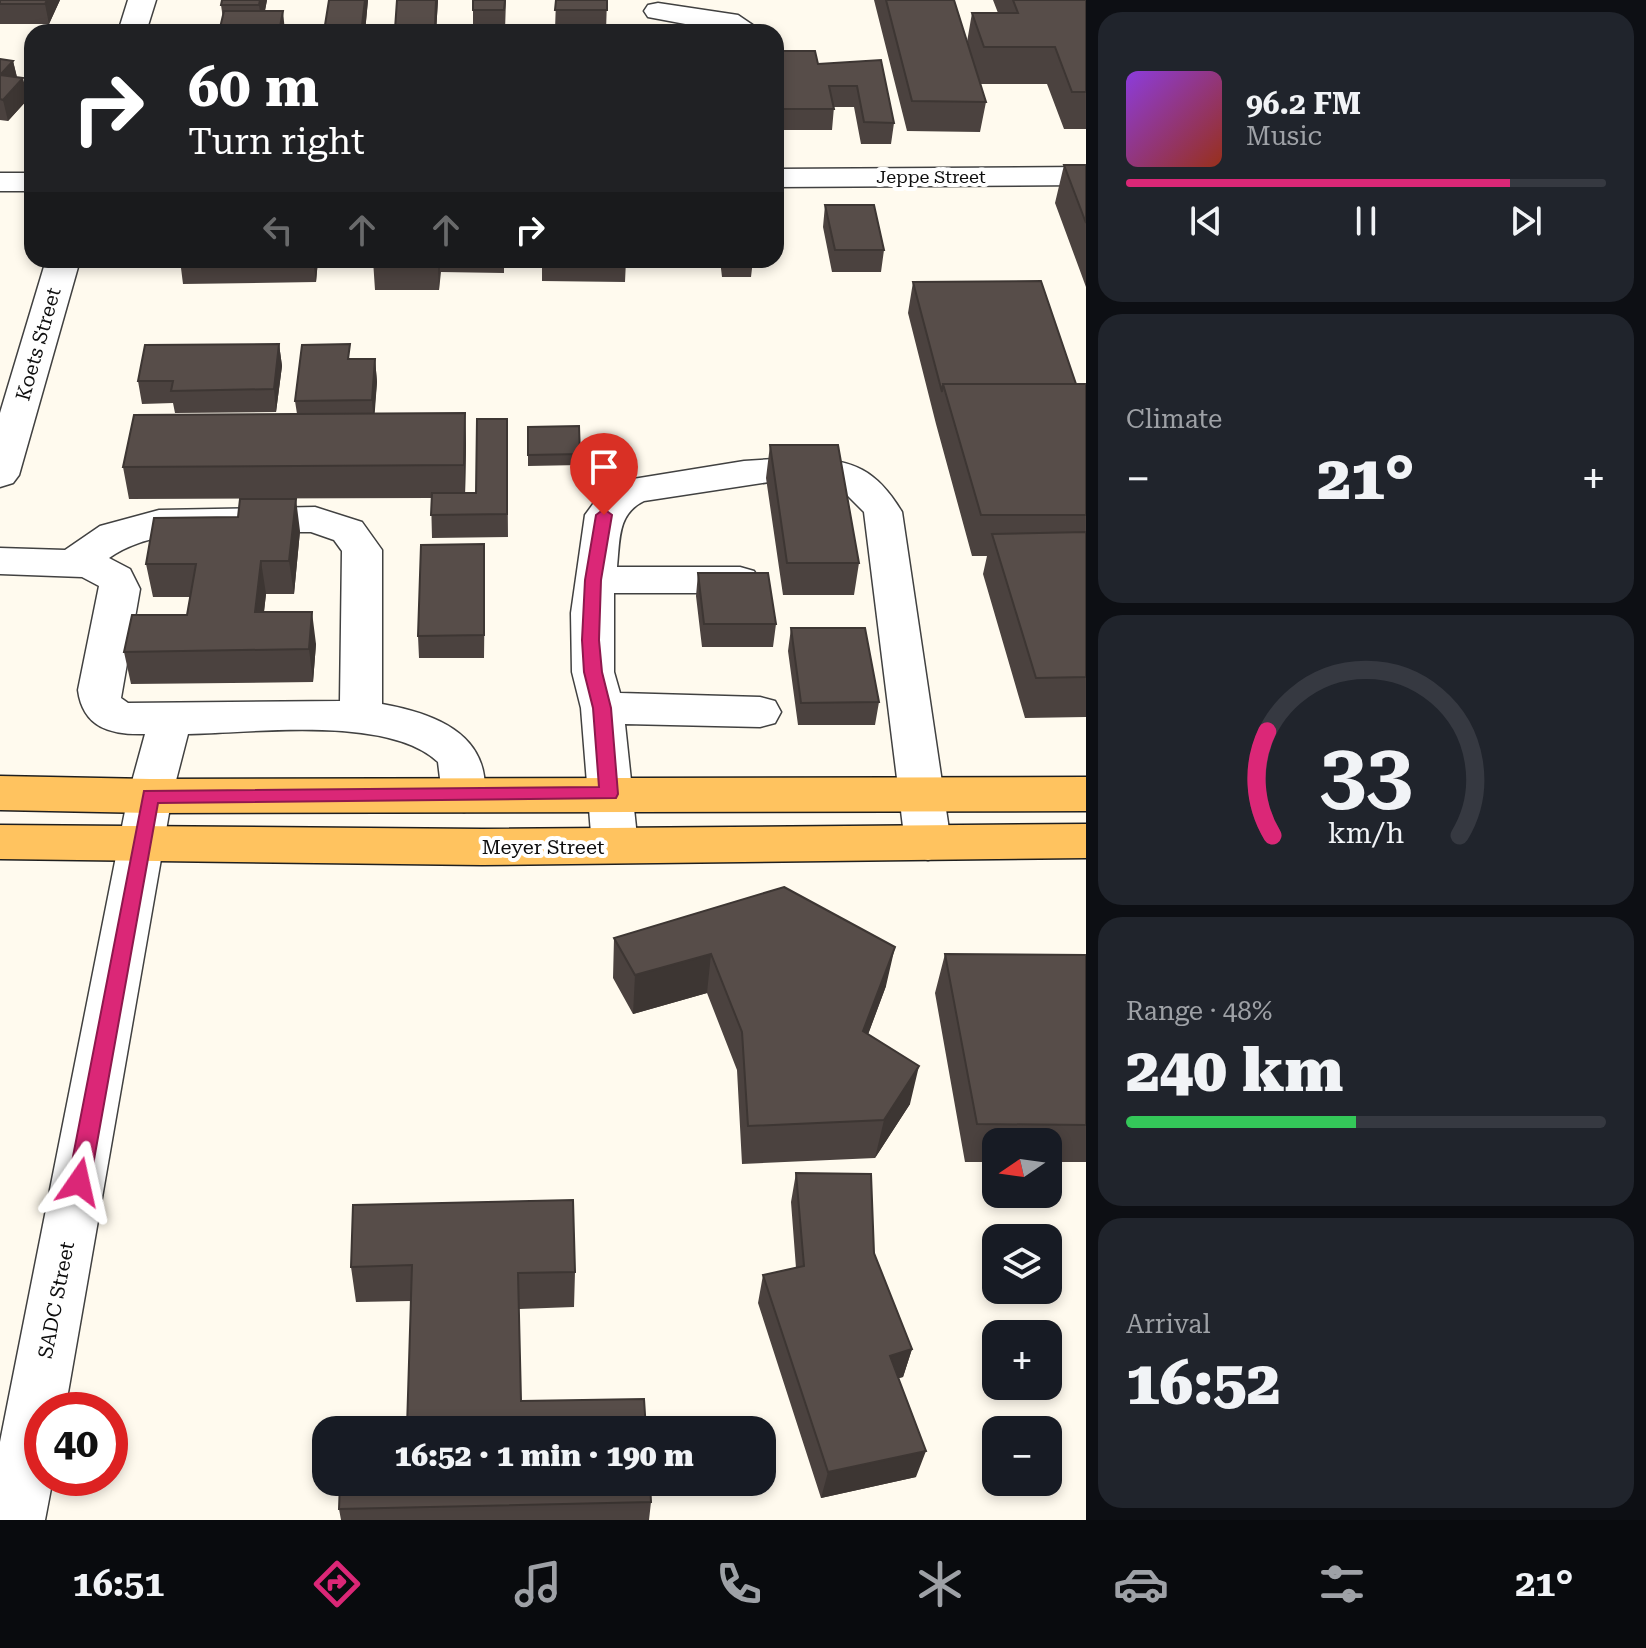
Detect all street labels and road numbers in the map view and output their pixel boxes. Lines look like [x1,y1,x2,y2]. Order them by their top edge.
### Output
street label: Jeppe Street [876,166,986,187]
street label: Koets Street [10,284,66,403]
street label: Meyer Street [482,835,605,859]
street label: SADC Street [33,1239,79,1360]

